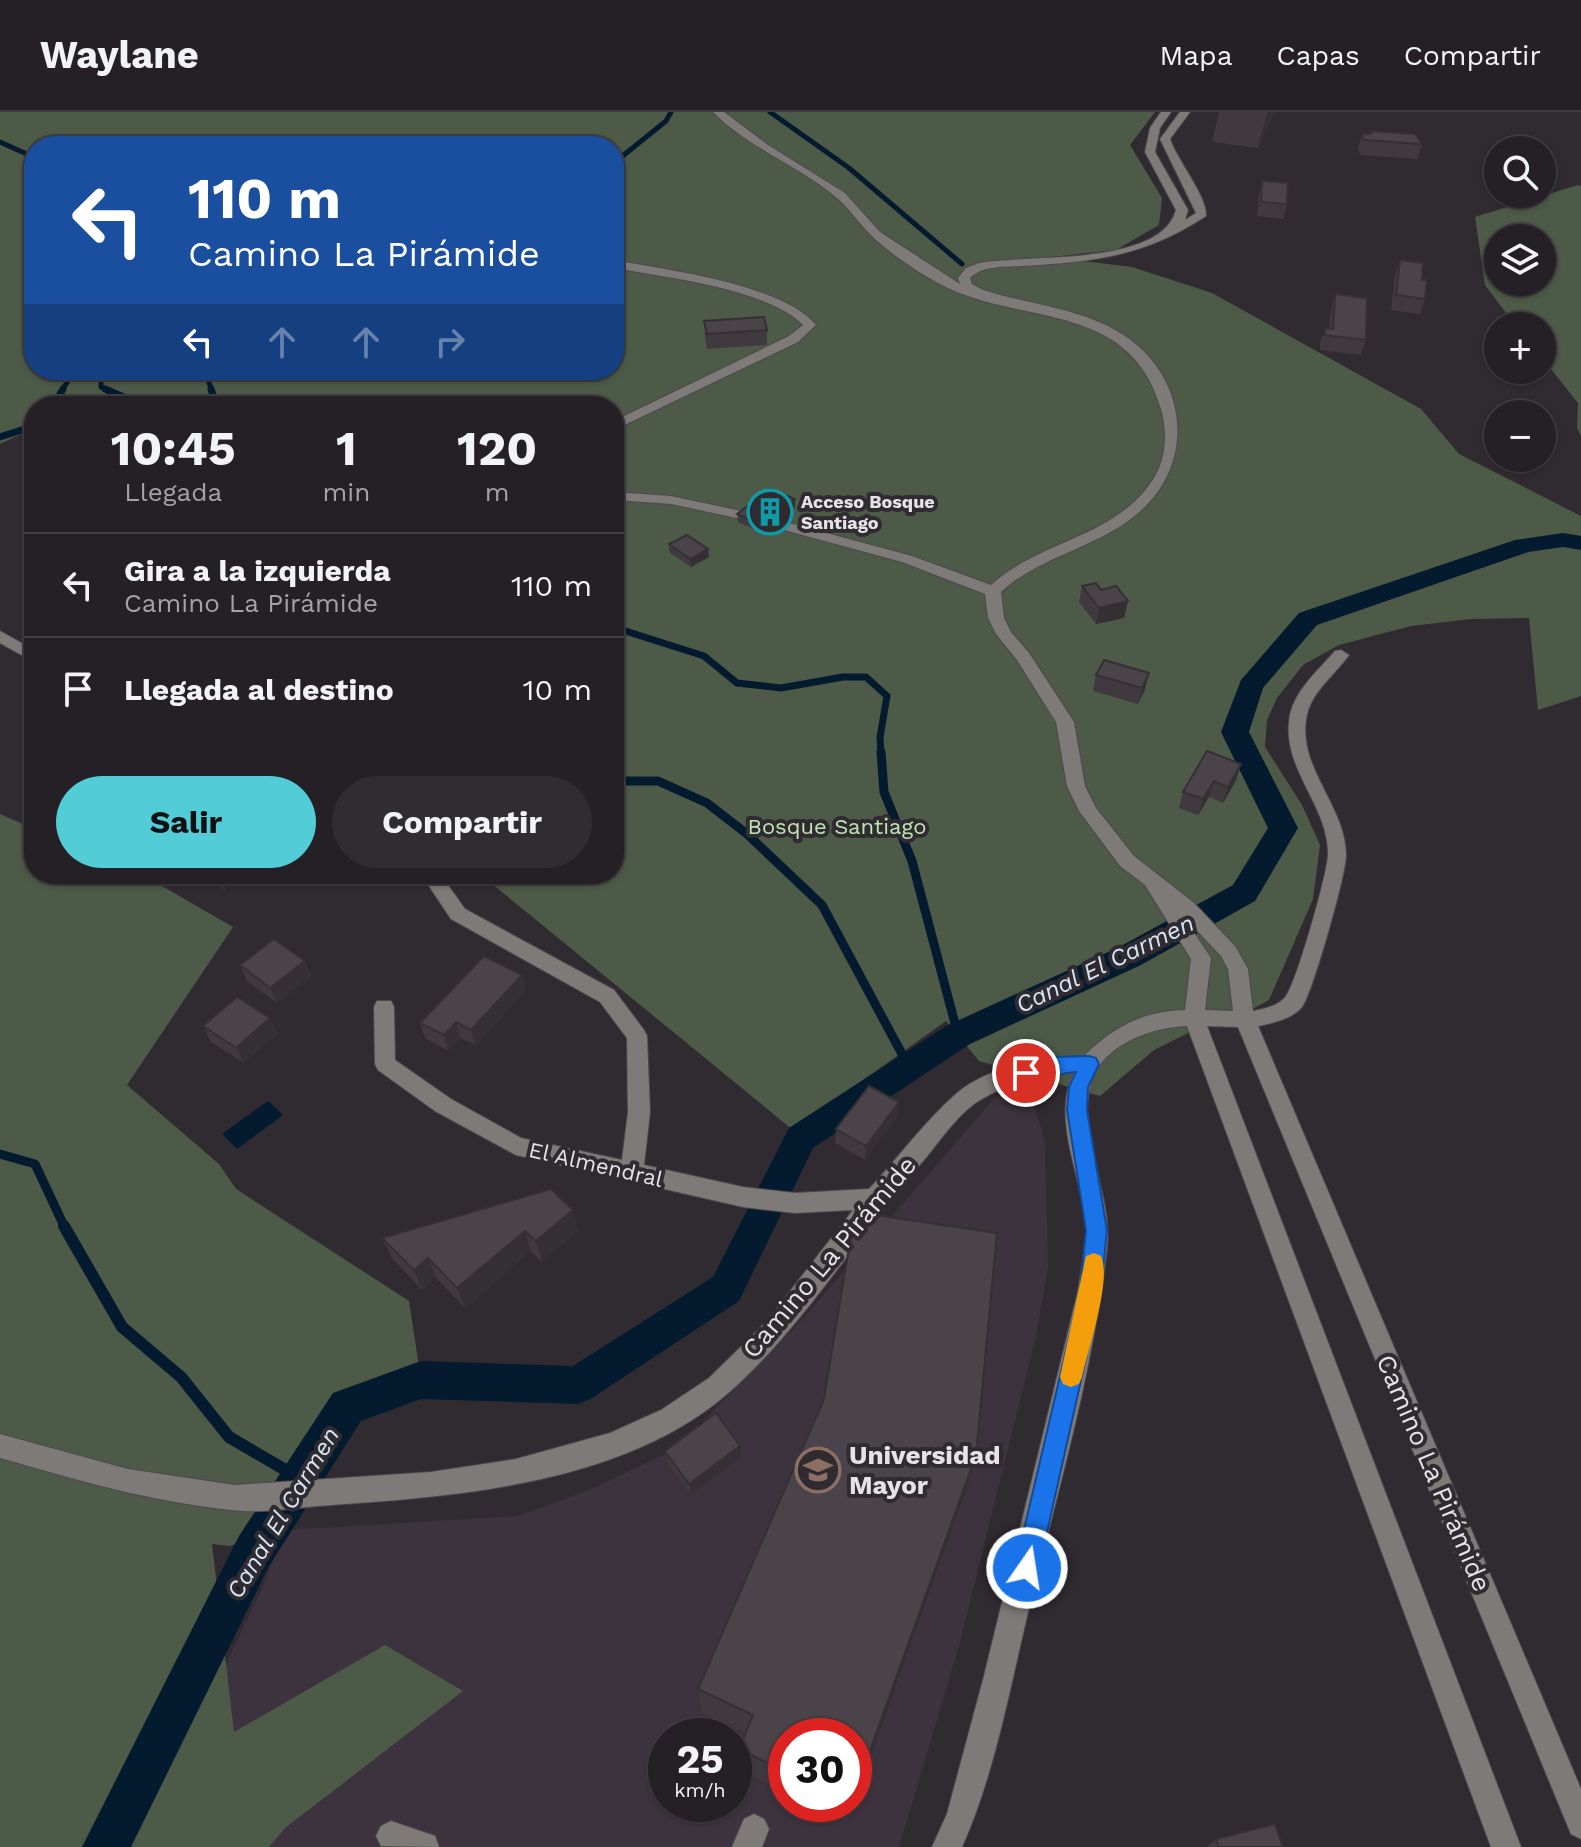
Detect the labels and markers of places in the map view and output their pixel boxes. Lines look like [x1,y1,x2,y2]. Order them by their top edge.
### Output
building icon: Acceso Bosque Santiago [746,488,794,536]
place label: Acceso Bosque Santiago [801,491,935,533]
pin [992,1039,1060,1107]
place label: Universidad Mayor [849,1440,1000,1500]
school or university icon: Universidad Mayor [794,1446,842,1494]

